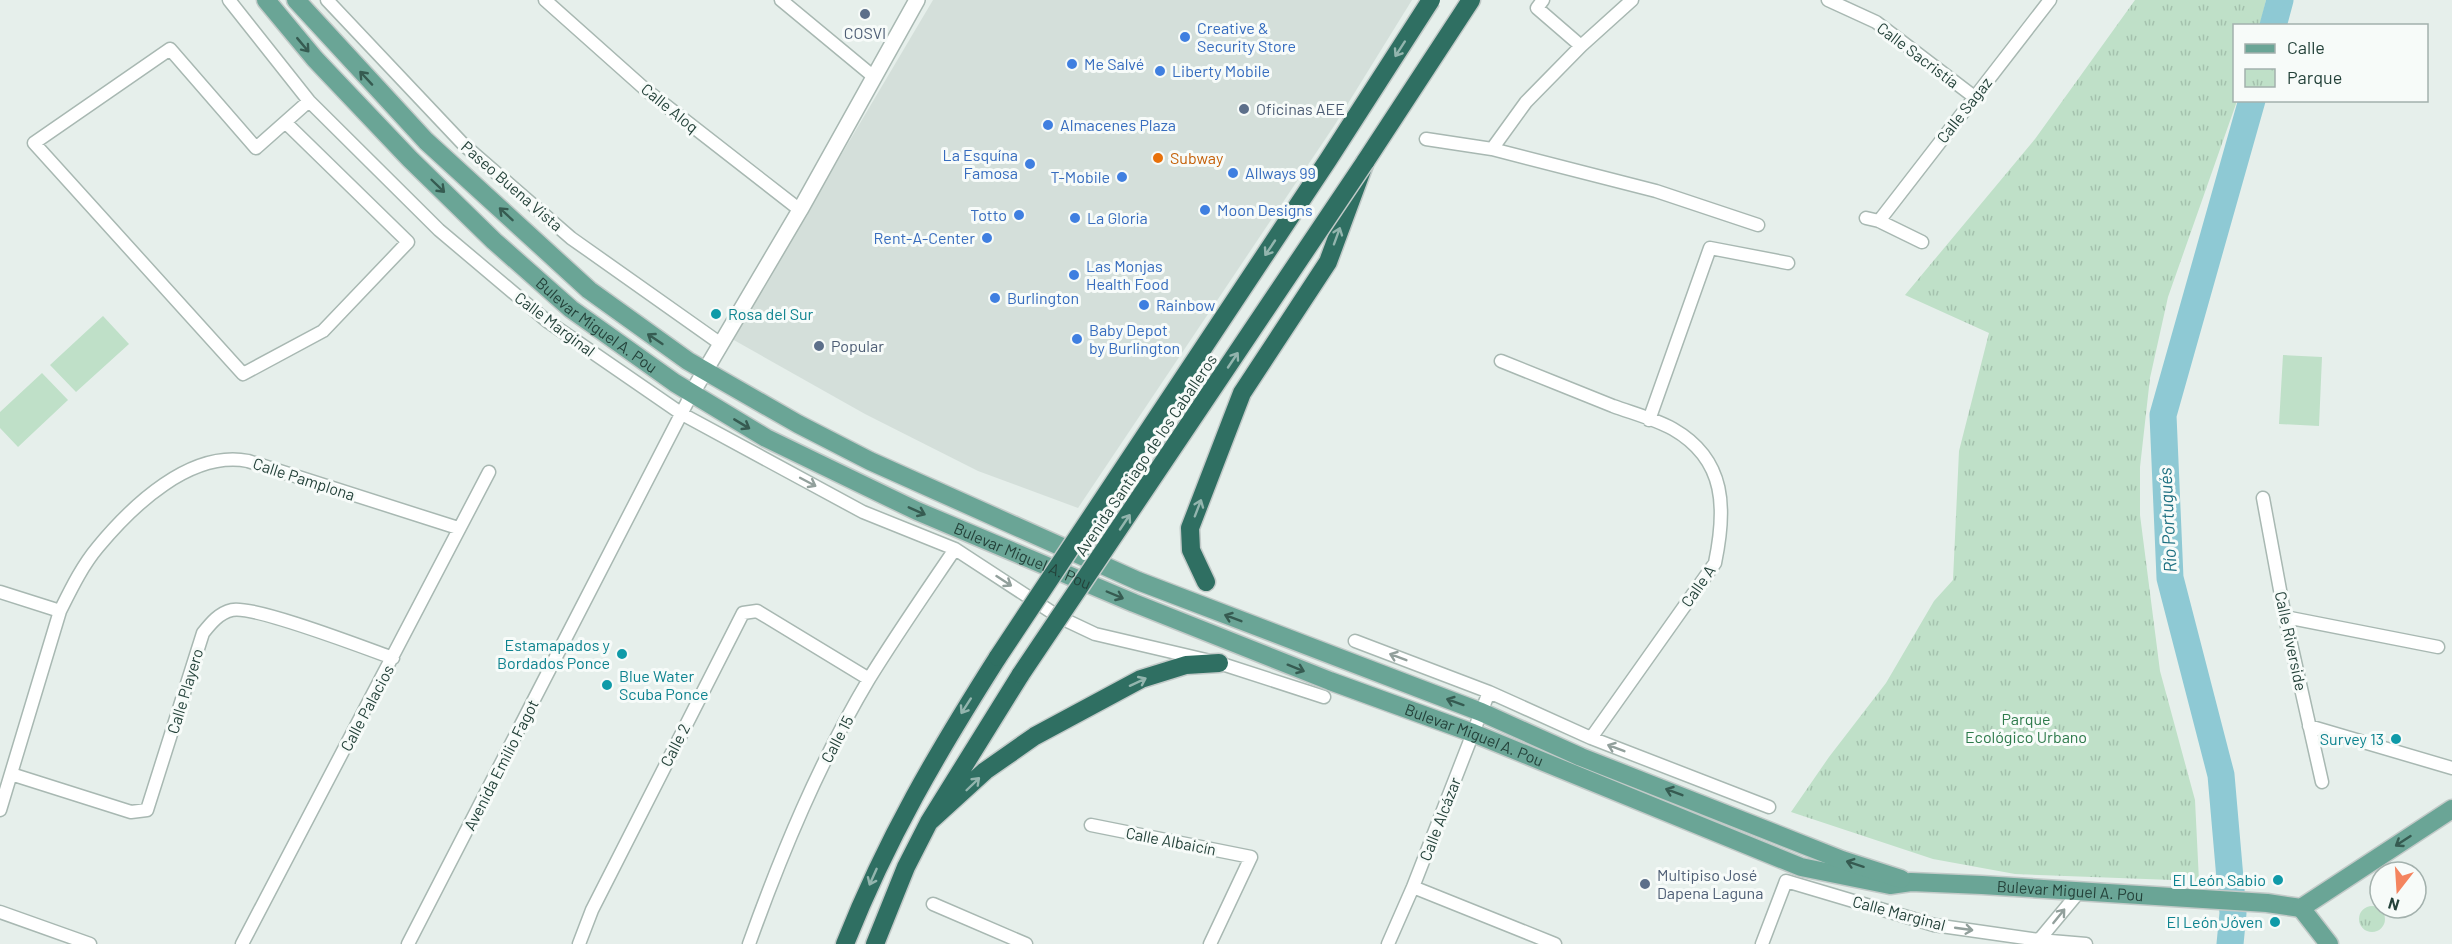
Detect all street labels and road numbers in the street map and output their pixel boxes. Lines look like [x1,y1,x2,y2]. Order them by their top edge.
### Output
street label: Calle Sacristía [1874,18,1963,92]
street label: Calle Sagaz [1932,73,1995,146]
street label: Calle Aloq [638,79,703,136]
street label: Paseo Buena Vista [458,137,567,235]
street label: Bulevar Miguel A. Pou [533,273,661,377]
street label: Calle Marginal [512,287,599,360]
street label: Avenida Santiago de los Caballeros [1071,350,1220,559]
street label: Calle Pamplona [251,453,357,504]
street label: Bulevar Miguel A. Pou [951,518,1094,593]
street label: Calle A [1676,561,1719,610]
street label: Calle Riverside [2272,589,2311,692]
street label: Calle Playero [163,646,207,736]
street label: Calle Palacios [336,661,397,754]
street label: Avenida Emilio Fagot [459,696,542,833]
street label: Bulevar Miguel A. Pou [1402,699,1546,770]
street label: Calle 15 [816,712,857,766]
street label: Calle 2 [656,720,693,769]
street label: Calle Alcázar [1415,774,1464,863]
street label: Calle Albaicín [1124,822,1218,859]
street label: Bulevar Miguel A. Pou [1996,876,2144,904]
street label: Calle Marginal [1851,891,1948,934]

